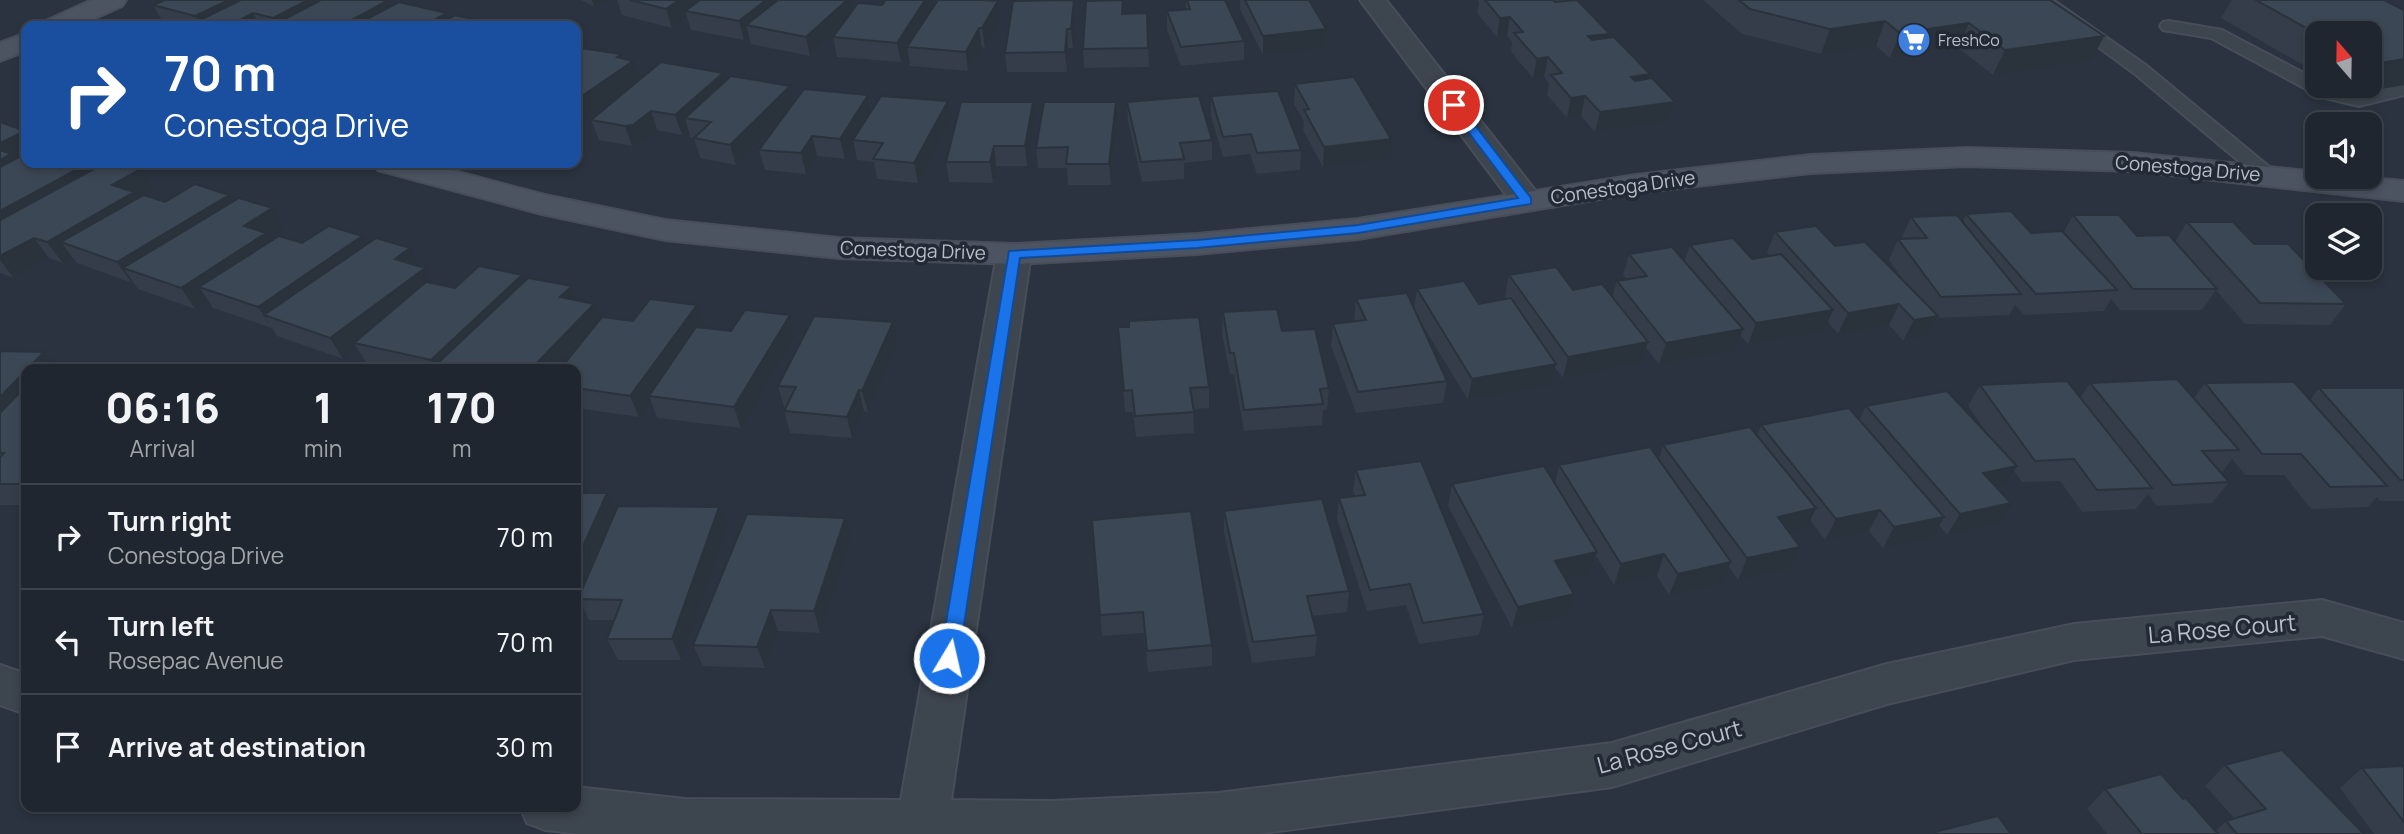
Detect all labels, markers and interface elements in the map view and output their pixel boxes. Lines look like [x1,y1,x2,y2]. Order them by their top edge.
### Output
supermarket icon: FreshCo [1895,21,1933,59]
north arrow [2305,21,2382,98]
map controls [2305,21,2382,280]
place label: FreshCo [1938,29,2000,51]
text: 70 m [164,39,276,106]
icon: right [49,49,140,140]
pin [1424,75,1484,135]
icon: arrive [1435,86,1473,124]
text: Conestoga Drive [164,103,409,147]
button: sound [2305,112,2382,189]
street label: Conestoga Drive [2114,149,2262,187]
street label: Conestoga Drive [1549,164,1697,210]
button: layers [2305,203,2382,280]
street label: Conestoga Drive [840,234,986,266]
text: 06:16 [105,378,220,436]
text: 1 [314,378,333,436]
text: 170 [427,378,497,436]
text: Arrival [130,432,195,464]
text: min [304,432,342,464]
text: m [452,432,471,464]
text: Turn right [108,503,232,539]
icon: right [49,518,87,556]
text: 70 m [497,519,553,555]
text: Conestoga Drive [108,539,284,571]
street label: La Rose Court [2147,606,2297,650]
text: Turn left [108,608,215,644]
position arrow [912,621,986,695]
icon: left [49,623,87,661]
text: 70 m [497,624,553,660]
text: Rosepac Avenue [108,644,284,676]
street label: La Rose Court [1593,711,1745,781]
icon: arrive [49,728,87,766]
text: Arrive at destination [108,729,366,765]
text: 30 m [496,729,553,765]

